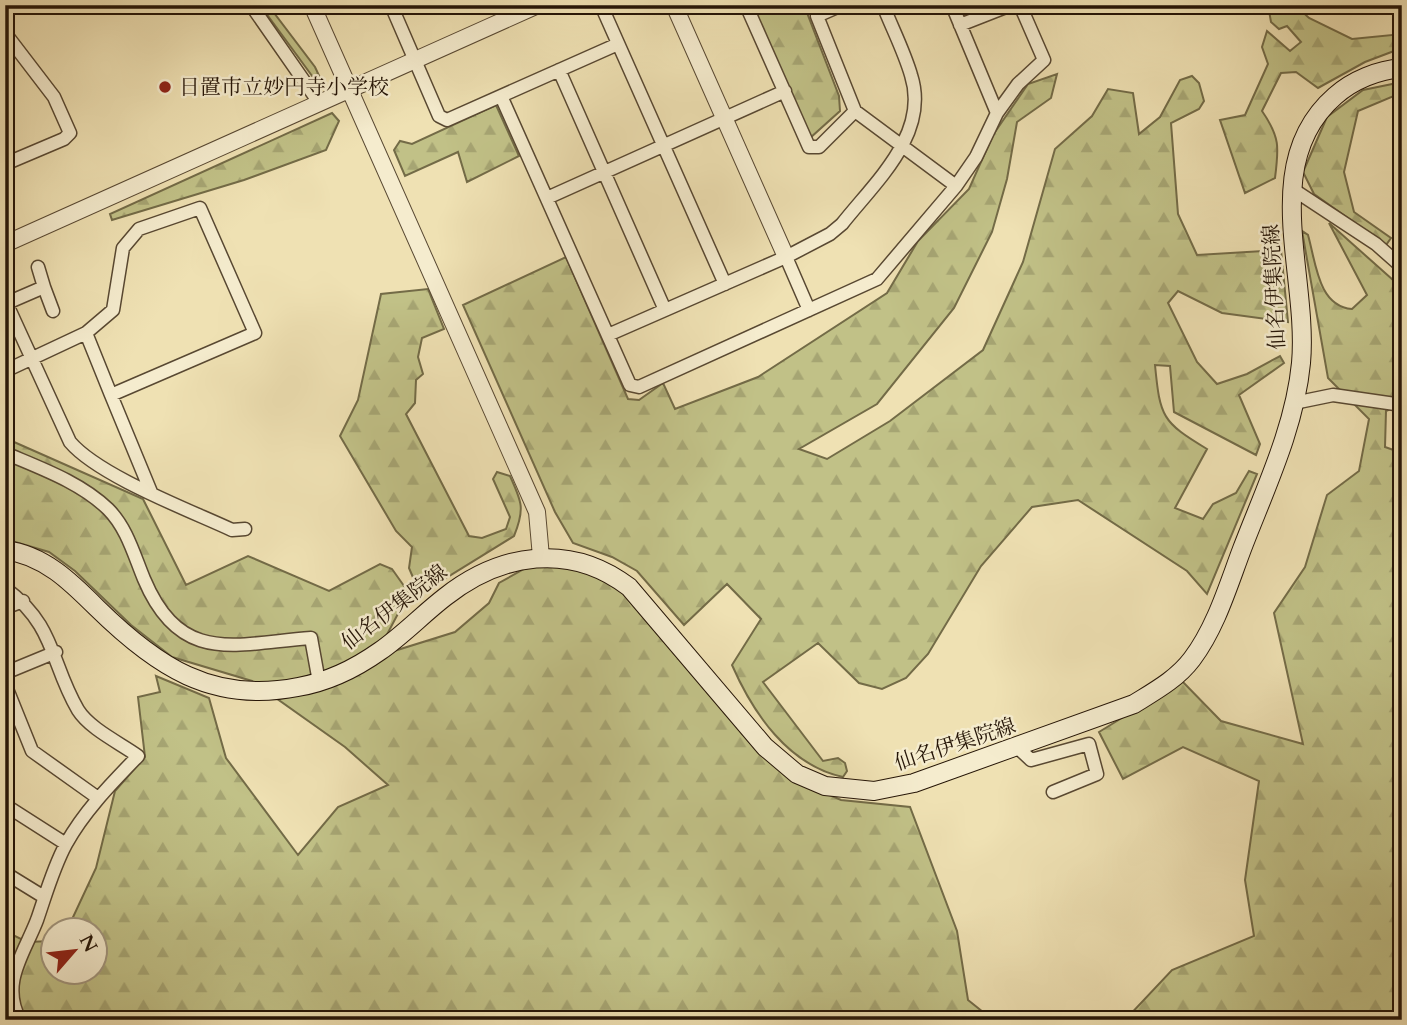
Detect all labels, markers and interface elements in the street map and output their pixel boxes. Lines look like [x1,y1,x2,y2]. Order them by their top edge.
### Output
place label: 日置市立妙円寺小学校 [179,73,389,102]
marker: 日置市立妙円寺小学校 [157,79,173,95]
street label: 仙名伊集院線 [1257,223,1292,351]
street label: 仙名伊集院線 [335,558,453,657]
street label: 仙名伊集院線 [891,711,1020,778]
north arrow [38,916,108,986]
text: N [73,930,104,957]

